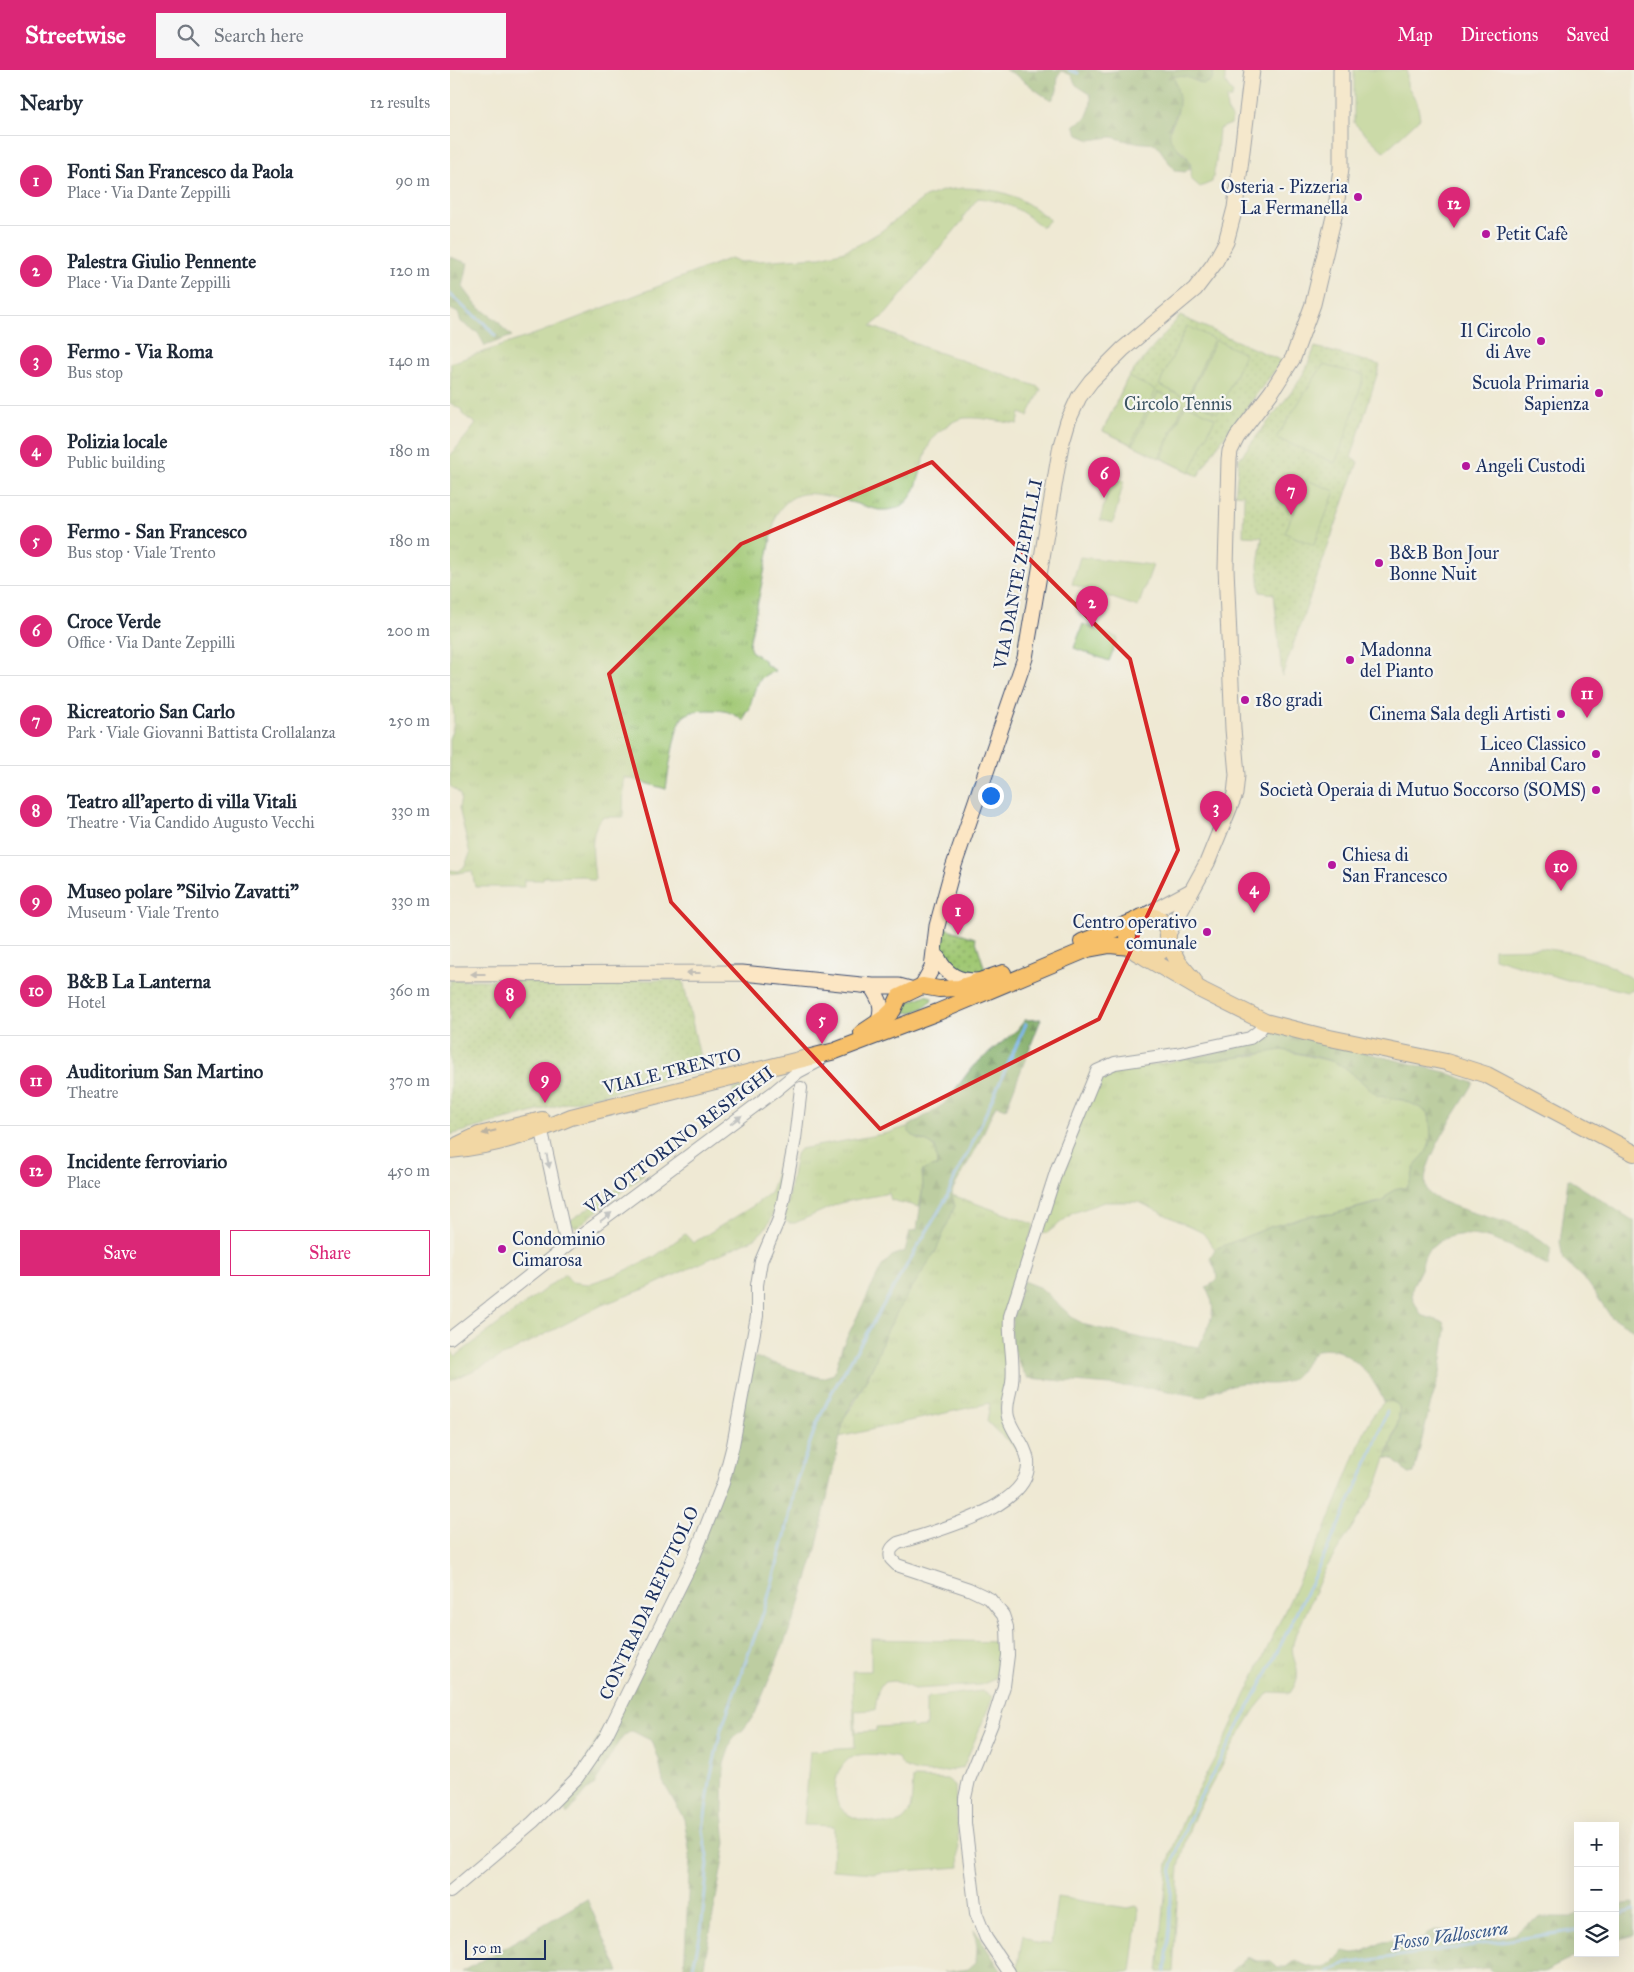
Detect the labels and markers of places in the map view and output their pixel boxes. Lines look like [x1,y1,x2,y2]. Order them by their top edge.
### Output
place label: Osteria - Pizzeria La Fermanella [1221,176,1348,219]
pin: 12 [1438,187,1470,228]
marker: Osteria - Pizzeria La Fermanella [1352,191,1364,203]
place label: Petit Cafè [1496,223,1568,245]
marker: Petit Cafè [1480,228,1492,240]
place label: Il Circolo di Ave [1460,320,1531,363]
marker: Il Circolo di Ave [1535,335,1547,347]
place label: Scuola Primaria Sapienza [1472,372,1589,415]
marker: Scuola Primaria Sapienza [1593,387,1605,399]
place label: Angeli Custodi [1475,455,1585,478]
pin: 6 [1088,457,1120,498]
marker: Angeli Custodi [1460,460,1472,472]
pin: 7 [1275,474,1307,515]
place label: B&B Bon Jour Bonne Nuit [1389,542,1499,585]
marker: B&B Bon Jour Bonne Nuit [1373,557,1385,569]
pin: 2 [1076,586,1108,627]
place label: Madonna del Pianto [1360,639,1433,682]
marker: Madonna del Pianto [1344,654,1356,666]
pin: 11 [1571,677,1603,718]
place label: 180 gradi [1255,689,1323,712]
marker: 180 gradi [1239,694,1251,706]
place label: Cinema Sala degli Artisti [1369,703,1551,726]
marker: Cinema Sala degli Artisti [1555,708,1567,720]
place label: Liceo Classico Annibal Caro [1480,733,1586,776]
marker: Liceo Classico Annibal Caro [1590,748,1602,760]
place label: Società Operaia di Mutuo Soccorso (SOMS) [1260,779,1586,802]
marker: Società Operaia di Mutuo Soccorso (SOMS) [1590,784,1602,796]
pin: 3 [1200,791,1232,832]
place label: Chiesa di San Francesco [1342,844,1447,887]
pin: 10 [1545,850,1577,891]
marker: Chiesa di San Francesco [1326,859,1338,871]
pin: 4 [1238,872,1270,913]
pin: 1 [942,894,974,935]
place label: Centro operativo comunale [1073,911,1197,954]
marker: Centro operativo comunale [1201,926,1213,938]
pin: 8 [494,978,526,1019]
pin: 5 [806,1003,838,1044]
pin: 9 [529,1062,561,1103]
place label: Condominio Cimarosa [512,1228,605,1271]
marker: Condominio Cimarosa [496,1243,508,1255]

